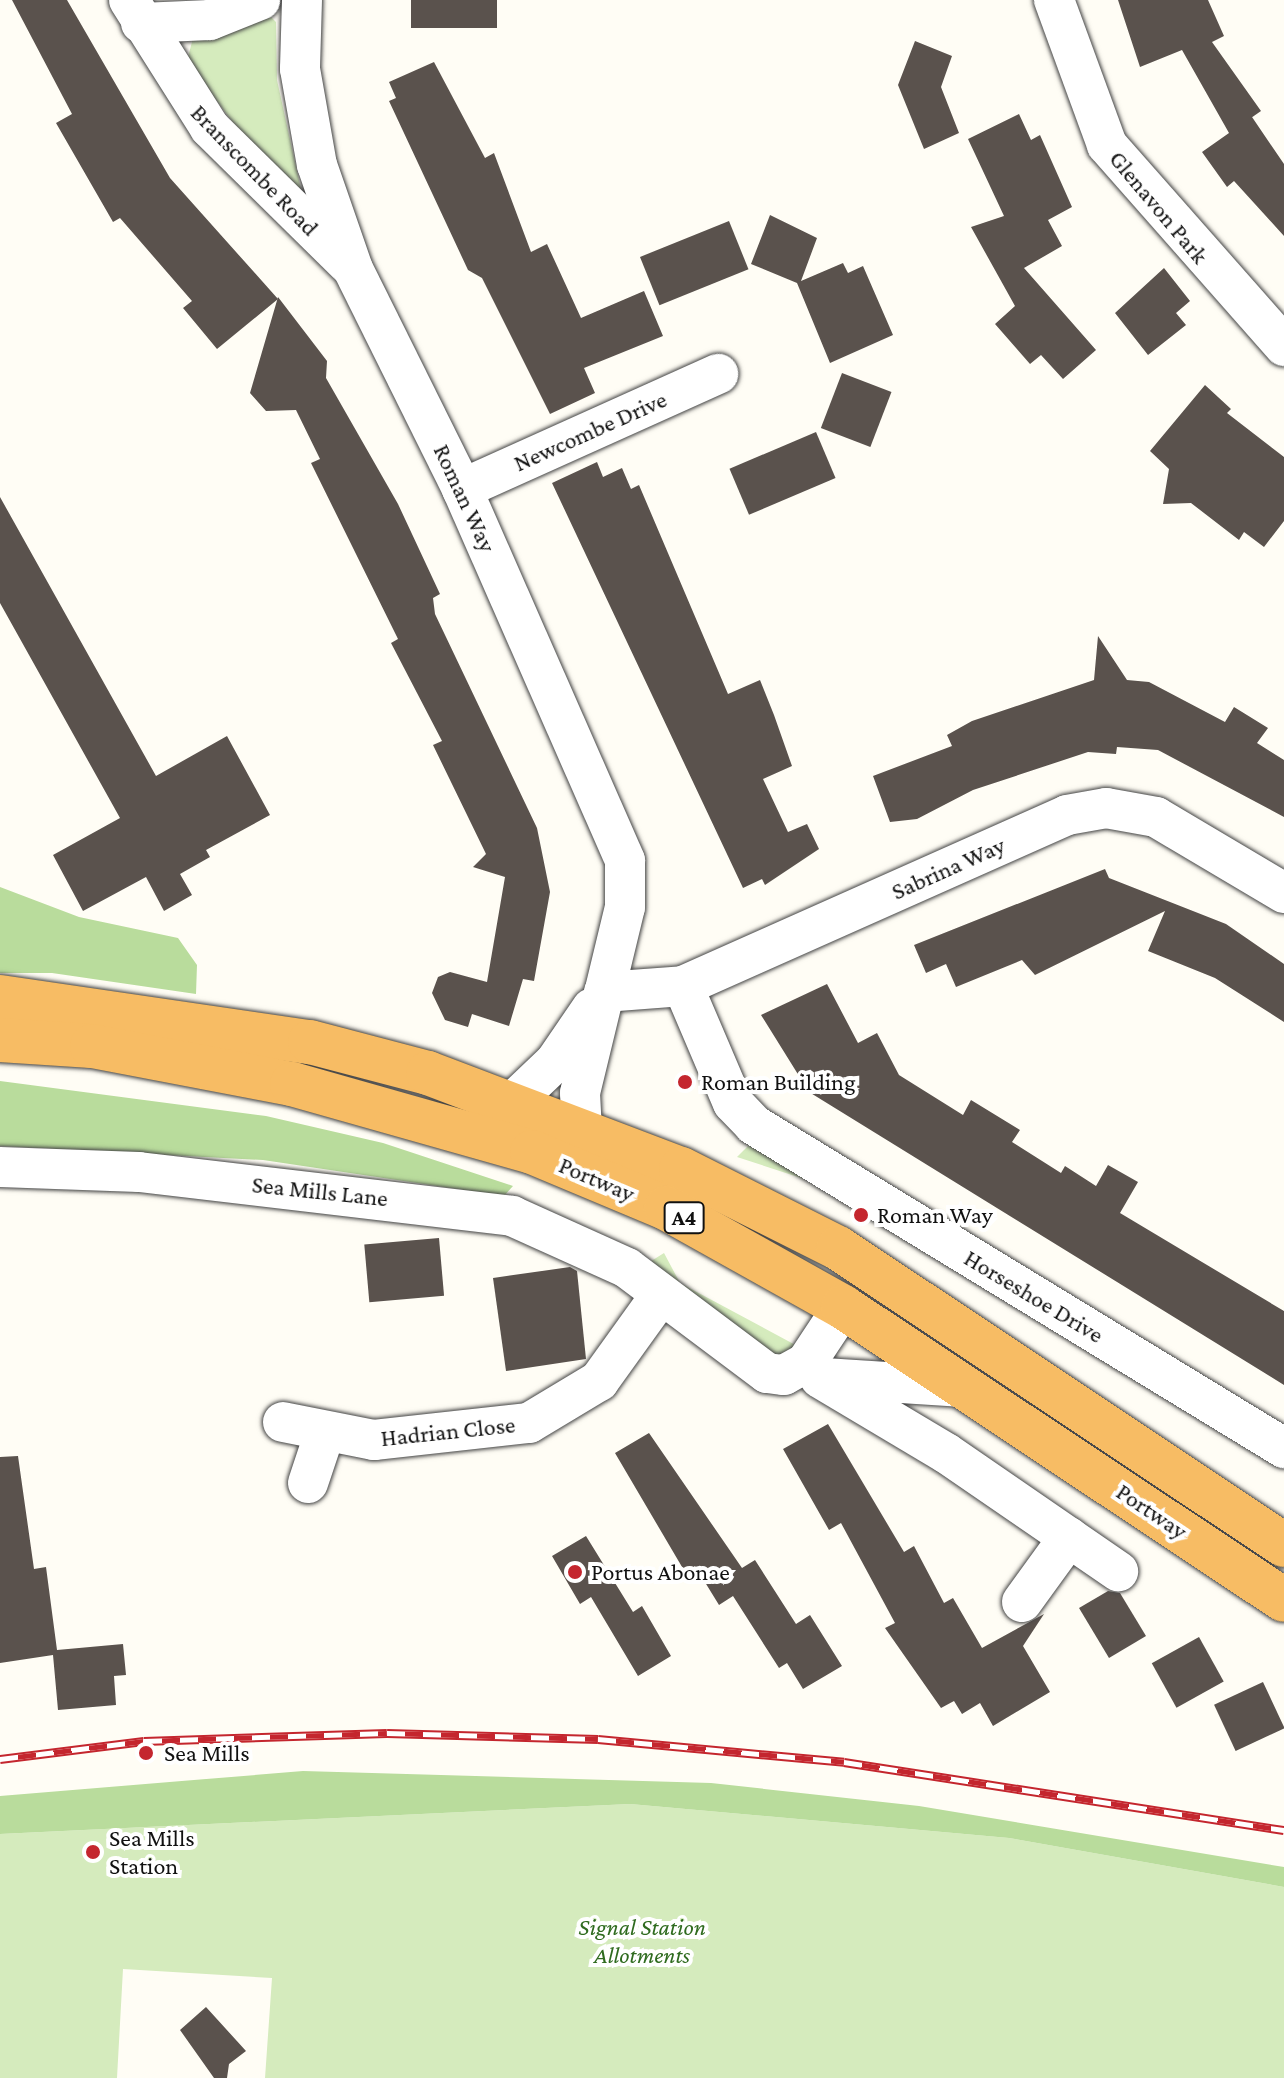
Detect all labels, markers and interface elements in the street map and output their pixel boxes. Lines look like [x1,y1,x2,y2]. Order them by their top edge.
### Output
street label: Branscombe Road [185,98,325,242]
street label: Glenavon Park [1103,145,1215,269]
street label: Newcombe Drive [509,384,671,478]
street label: Roman Way [427,439,503,557]
street label: Sabrina Way [887,830,1009,906]
place label: Roman Building [701,1068,856,1096]
marker: Roman Building [676,1073,694,1091]
street label: Portway [555,1150,639,1208]
street label: Sea Mills Lane [251,1170,389,1212]
road number: A4 [662,1200,706,1236]
place label: Roman Way [877,1201,993,1229]
marker: Roman Way [852,1206,870,1224]
street label: Horseshoe Drive [959,1243,1109,1349]
street label: Hadrian Close [379,1410,517,1452]
street label: Portway [1111,1477,1193,1545]
place label: Portus Abonae [591,1558,730,1586]
marker: Portus Abonae [566,1563,584,1581]
place label: Sea Mills [164,1739,250,1767]
marker: Sea Mills [135,1742,157,1764]
place label: Sea Mills Station [109,1824,195,1880]
marker: Sea Mills Station [84,1843,102,1861]
park label: Signal Station Allotments [578,1913,706,1969]

